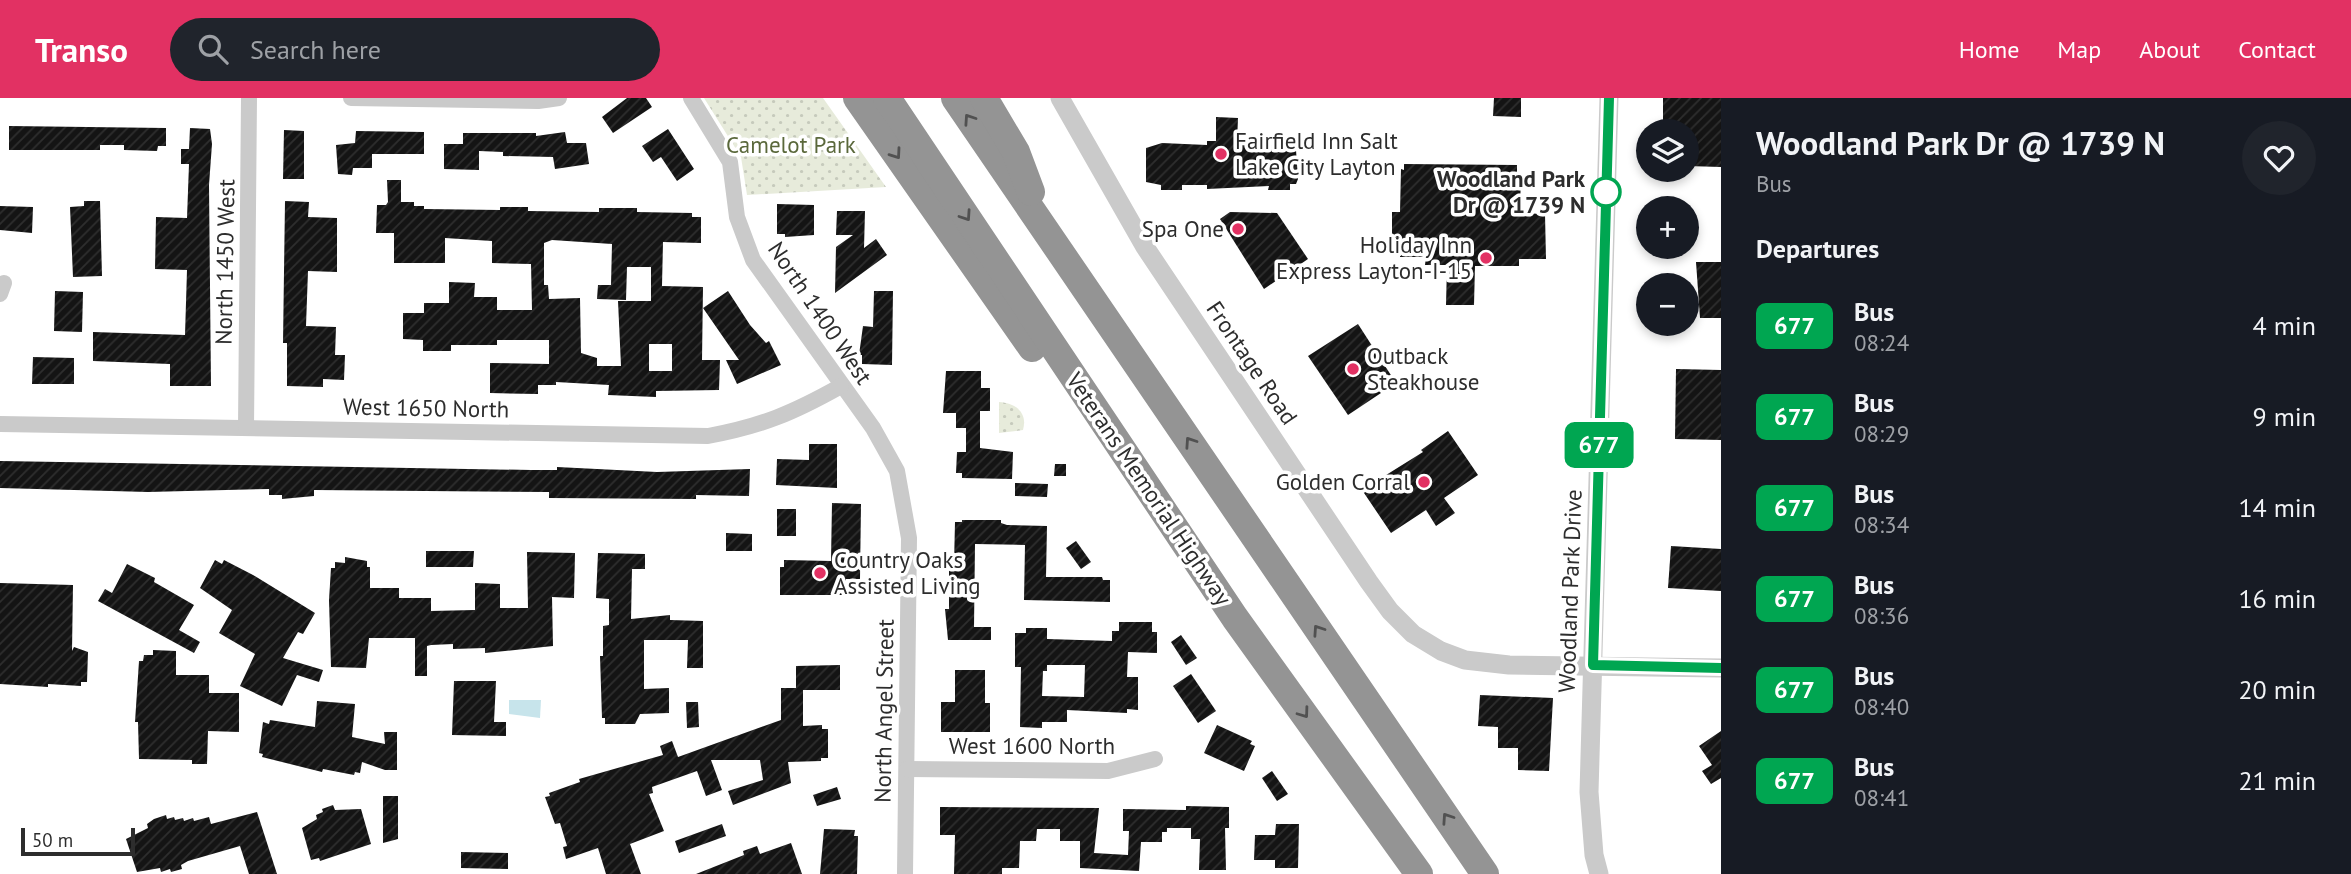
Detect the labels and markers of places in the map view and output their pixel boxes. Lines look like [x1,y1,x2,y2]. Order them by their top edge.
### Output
place label: Fairfield Inn Salt Lake City Layton [1235,126,1398,181]
marker: Fairfield Inn Salt Lake City Layton [1213,146,1229,162]
place label: Woodland Park Dr @ 1739 N [1437,164,1586,219]
marker: Woodland Park Dr @ 1739 N [1591,177,1621,207]
place label: Spa One [1142,214,1224,243]
marker: Spa One [1230,221,1246,237]
place label: Holiday Inn Express Layton-I-15 [1276,230,1472,285]
marker: Holiday Inn Express Layton-I-15 [1478,250,1494,266]
place label: Outback Steakhouse [1367,341,1480,396]
marker: Outback Steakhouse [1345,361,1361,377]
place label: Golden Corral [1276,467,1410,496]
marker: Golden Corral [1416,474,1432,490]
place label: Country Oaks Assisted Living [834,545,981,600]
marker: Country Oaks Assisted Living [812,565,828,581]

